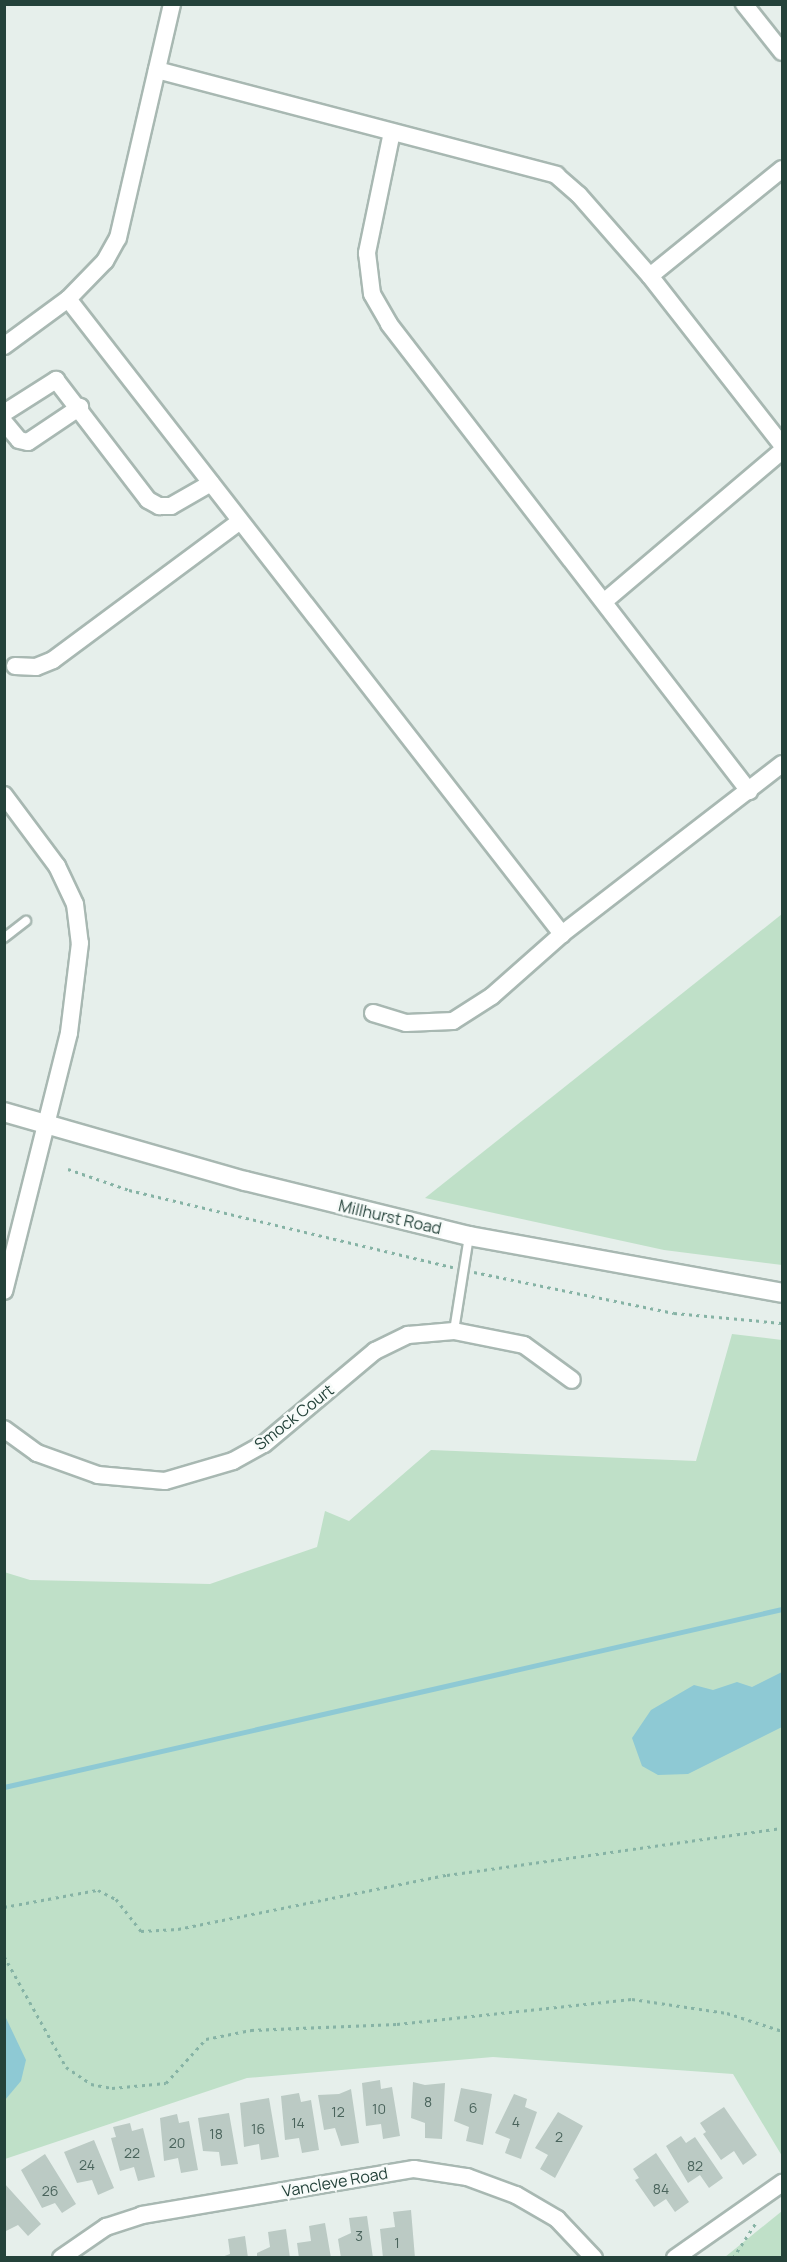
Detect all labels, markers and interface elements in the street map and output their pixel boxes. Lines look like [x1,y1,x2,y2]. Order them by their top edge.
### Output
street label: Millhurst Road [337,1196,443,1238]
street label: Smock Court [250,1380,338,1454]
house number: 8 [424,2094,432,2110]
house number: 6 [469,2100,477,2116]
house number: 10 [372,2101,386,2117]
house number: 12 [331,2104,345,2120]
house number: 4 [512,2114,520,2130]
house number: 14 [291,2115,305,2131]
house number: 16 [251,2121,265,2137]
house number: 18 [209,2126,223,2142]
house number: 2 [555,2129,563,2145]
house number: 20 [169,2135,185,2151]
house number: 22 [124,2145,140,2161]
house number: 24 [79,2157,95,2173]
house number: 82 [687,2158,703,2174]
street label: Vancleve Road [281,2163,389,2201]
house number: 84 [653,2181,669,2197]
house number: 26 [42,2183,58,2199]
house number: 3 [355,2228,363,2244]
house number: 1 [394,2235,400,2251]

